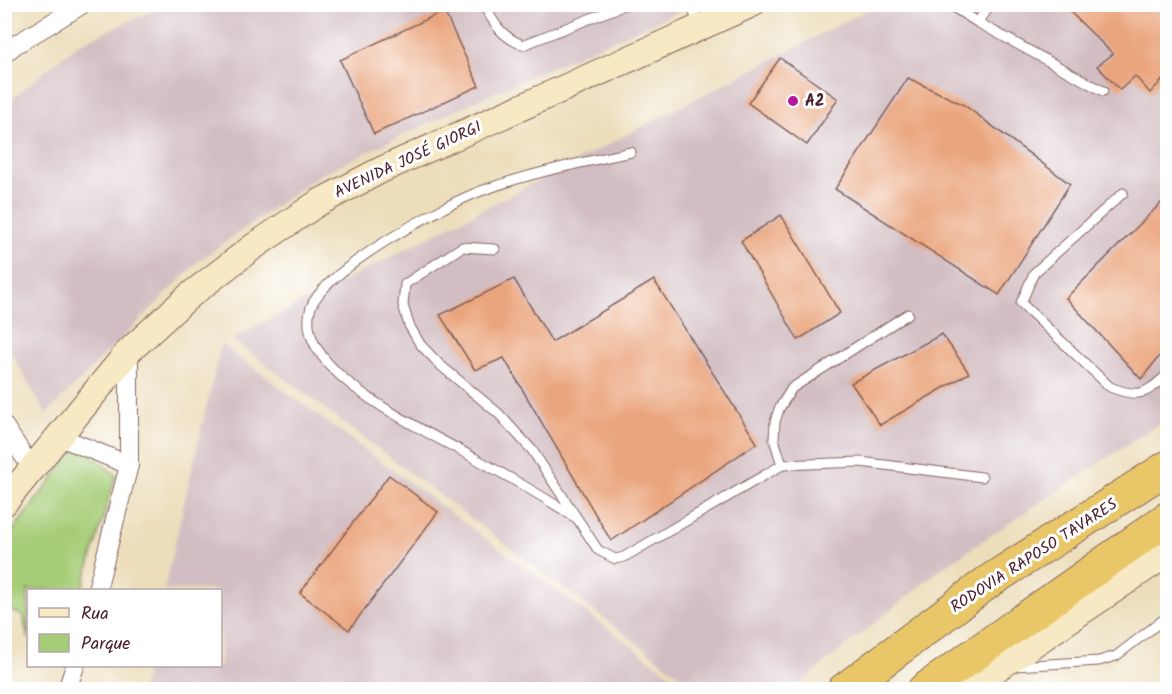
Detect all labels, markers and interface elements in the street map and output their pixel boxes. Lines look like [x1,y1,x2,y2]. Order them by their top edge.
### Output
place label: A2 [805,89,824,114]
marker: A2 [786,94,800,108]
street label: AVENIDA JOSÉ GIORGI [330,115,486,205]
street label: RODOVIA RAPOSO TAVARES [945,492,1123,620]
legend [27,589,222,667]
text: Rua [81,600,109,629]
text: Parque [81,630,130,659]

